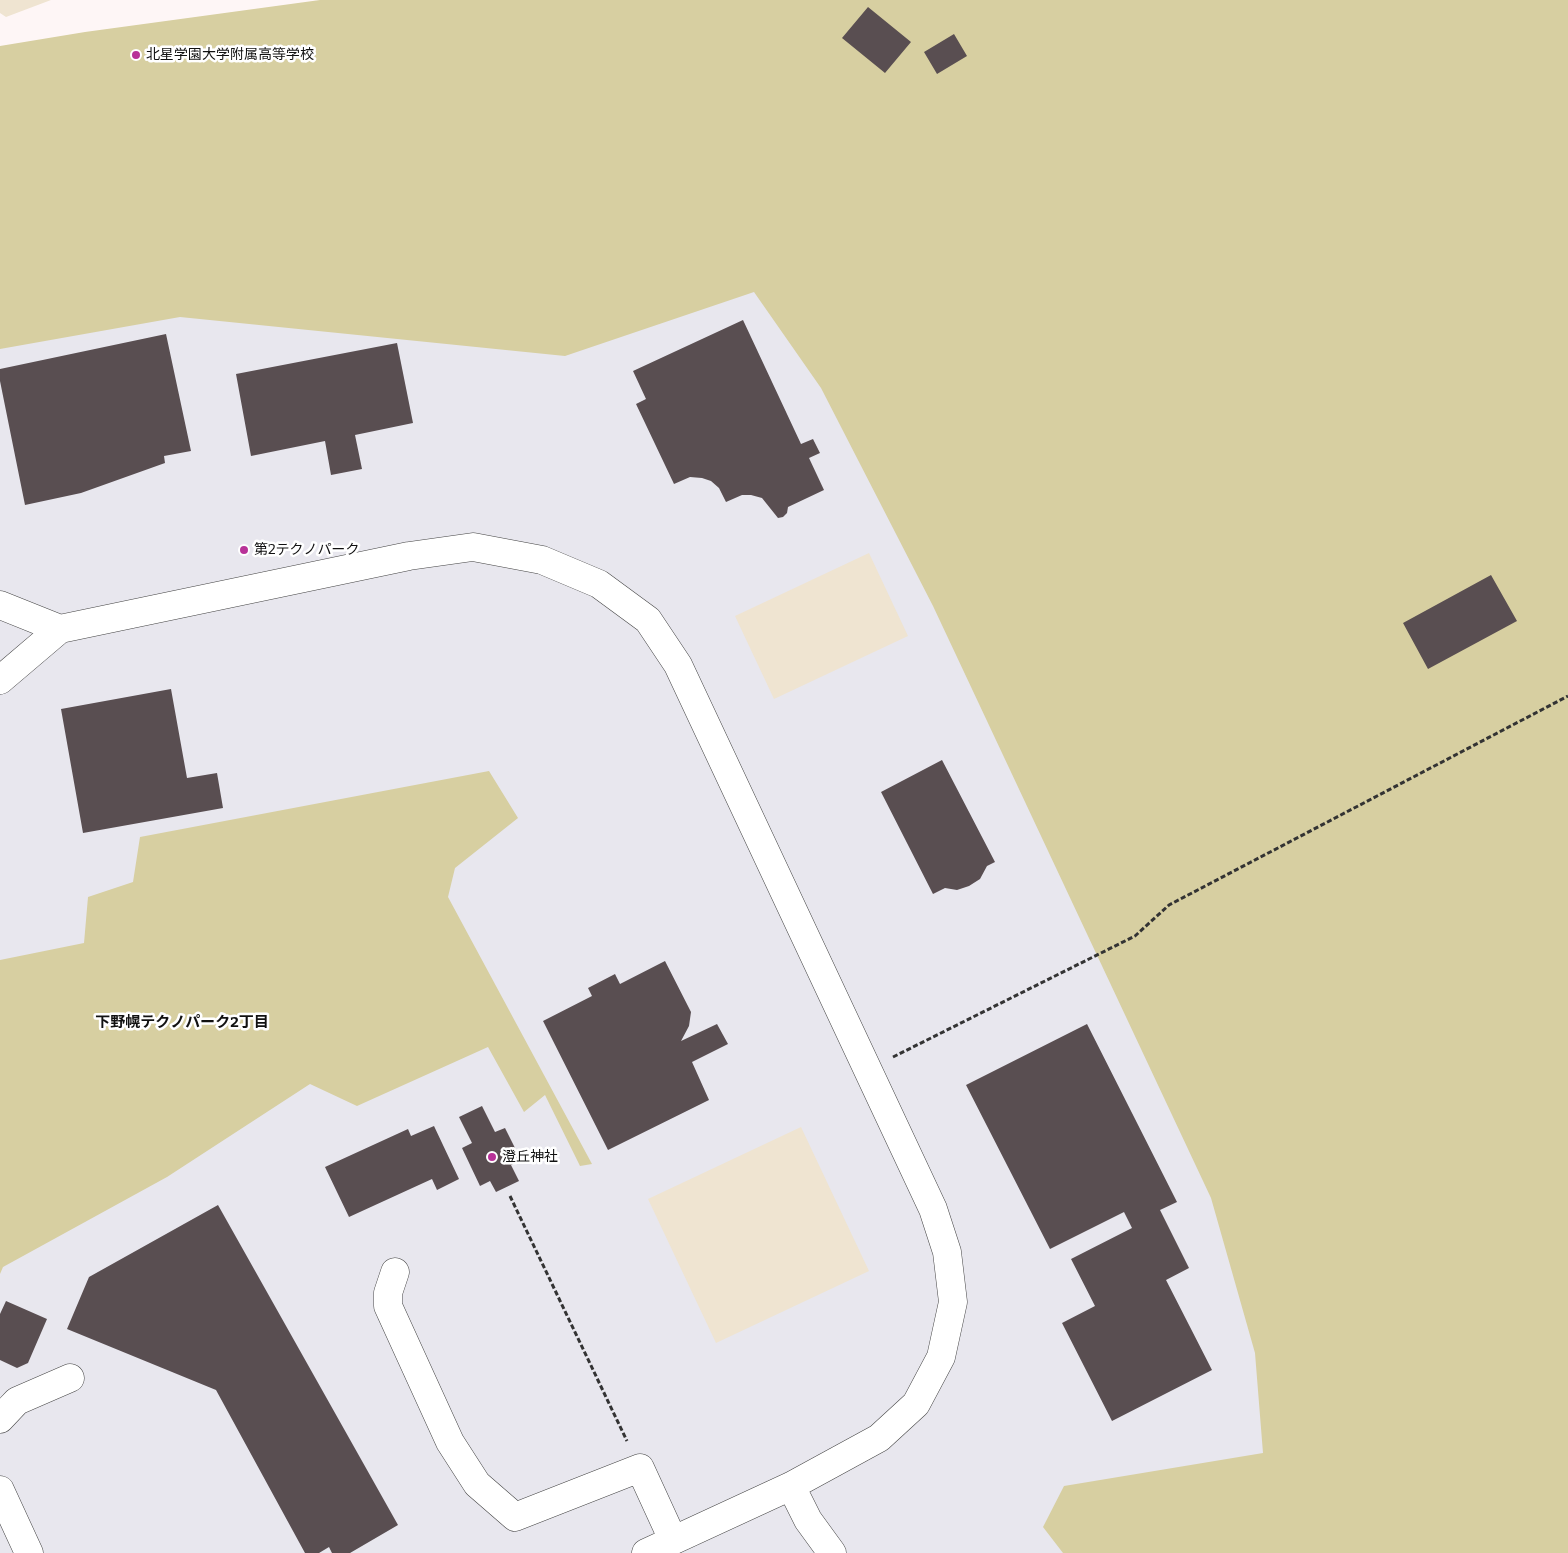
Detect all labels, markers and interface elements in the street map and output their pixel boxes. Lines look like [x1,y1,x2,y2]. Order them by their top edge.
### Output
place label: 北星学園大学附属高等学校 [146,47,314,63]
marker: 北星学園大学附属高等学校 [130,49,142,61]
place label: 第2テクノパーク [254,542,360,558]
marker: 第2テクノパーク [238,544,250,556]
district label: 下野幌テクノパーク2丁目 [95,1014,269,1032]
place label: 澄丘神社 [502,1149,558,1165]
marker: 澄丘神社 [486,1151,498,1163]

